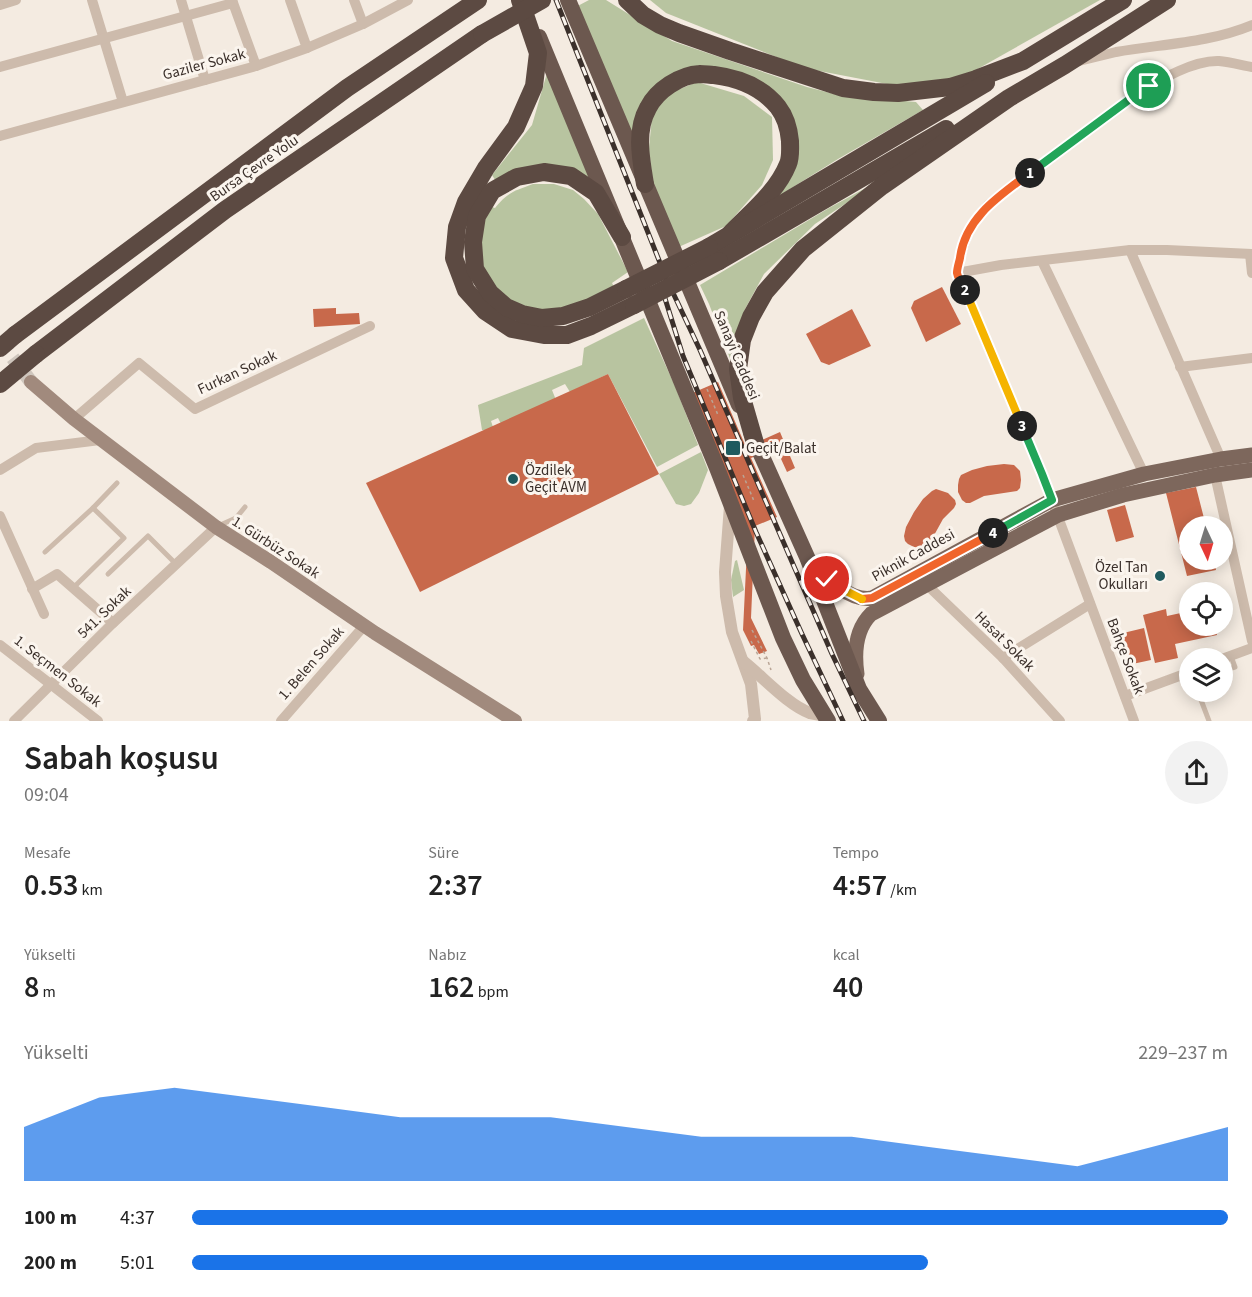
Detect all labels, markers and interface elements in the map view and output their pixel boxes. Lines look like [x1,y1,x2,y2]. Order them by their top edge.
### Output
street label: Gaziler Sokak [160,43,248,86]
pin [1123,60,1174,111]
icon: arrive [1132,69,1165,102]
street label: Bursa Çevre Yolu [206,130,303,207]
pin: 1 [1015,158,1045,188]
text: 1 [1026,162,1034,184]
pin: 2 [950,275,980,305]
text: 2 [961,279,969,301]
street label: Sanayi Caddesi [708,307,765,403]
street label: Furkan Sokak [194,345,281,400]
pin: 3 [1007,411,1037,441]
text: 3 [1018,415,1026,437]
place label: Geçit/Balat [746,438,816,459]
marker: Geçit/Balat [724,439,742,457]
place label: Özdilek Geçit AVM [525,460,587,498]
marker: Özdilek Geçit AVM [506,472,520,486]
street label: 1. Gürbüz Sokak [228,511,324,584]
north arrow [1179,516,1233,570]
map controls [1179,516,1233,702]
pin: 4 [978,518,1008,548]
text: 4 [989,522,997,544]
street label: Piknik Caddesi [868,524,959,587]
pin [801,553,852,604]
place label: Özel Tan Okulları [1095,557,1148,595]
icon: check [810,562,843,595]
marker: Özel Tan Okulları [1153,569,1167,583]
street label: 541. Sokak [73,581,136,643]
button: locate [1179,582,1233,636]
street label: Hasat Sokak [970,607,1040,677]
street label: Bahçe Sokak [1101,615,1150,698]
street label: 1. Belen Sokak [273,622,350,705]
street label: 1. Seçmen Sokak [9,630,106,713]
button: layers [1179,648,1233,702]
text: Sabah koşusu [24,735,219,782]
button: share [1165,741,1228,804]
text: 09:04 [24,781,69,809]
text: Mesafe [24,842,71,864]
text: Süre [428,842,459,864]
text: Tempo [833,842,879,864]
text: 0.53 [24,864,78,907]
text: 2:37 [428,864,483,907]
text: 4:57 [833,864,887,907]
text: km [78,879,103,901]
text: /km [887,879,917,901]
text: Yükselti [24,944,76,966]
text: Nabız [428,944,466,966]
text: kcal [833,944,860,966]
text: 8 [24,966,39,1009]
text: 162 [428,966,475,1009]
text: 40 [833,966,863,1009]
text: m [39,981,56,1003]
text: bpm [475,981,509,1003]
text: Yükselti [24,1039,89,1067]
text: 229–237 m [1138,1039,1228,1067]
text: 100 m [24,1204,77,1232]
text: 4:37 [120,1204,155,1232]
text: 200 m [24,1249,77,1277]
text: 5:01 [120,1249,155,1277]

